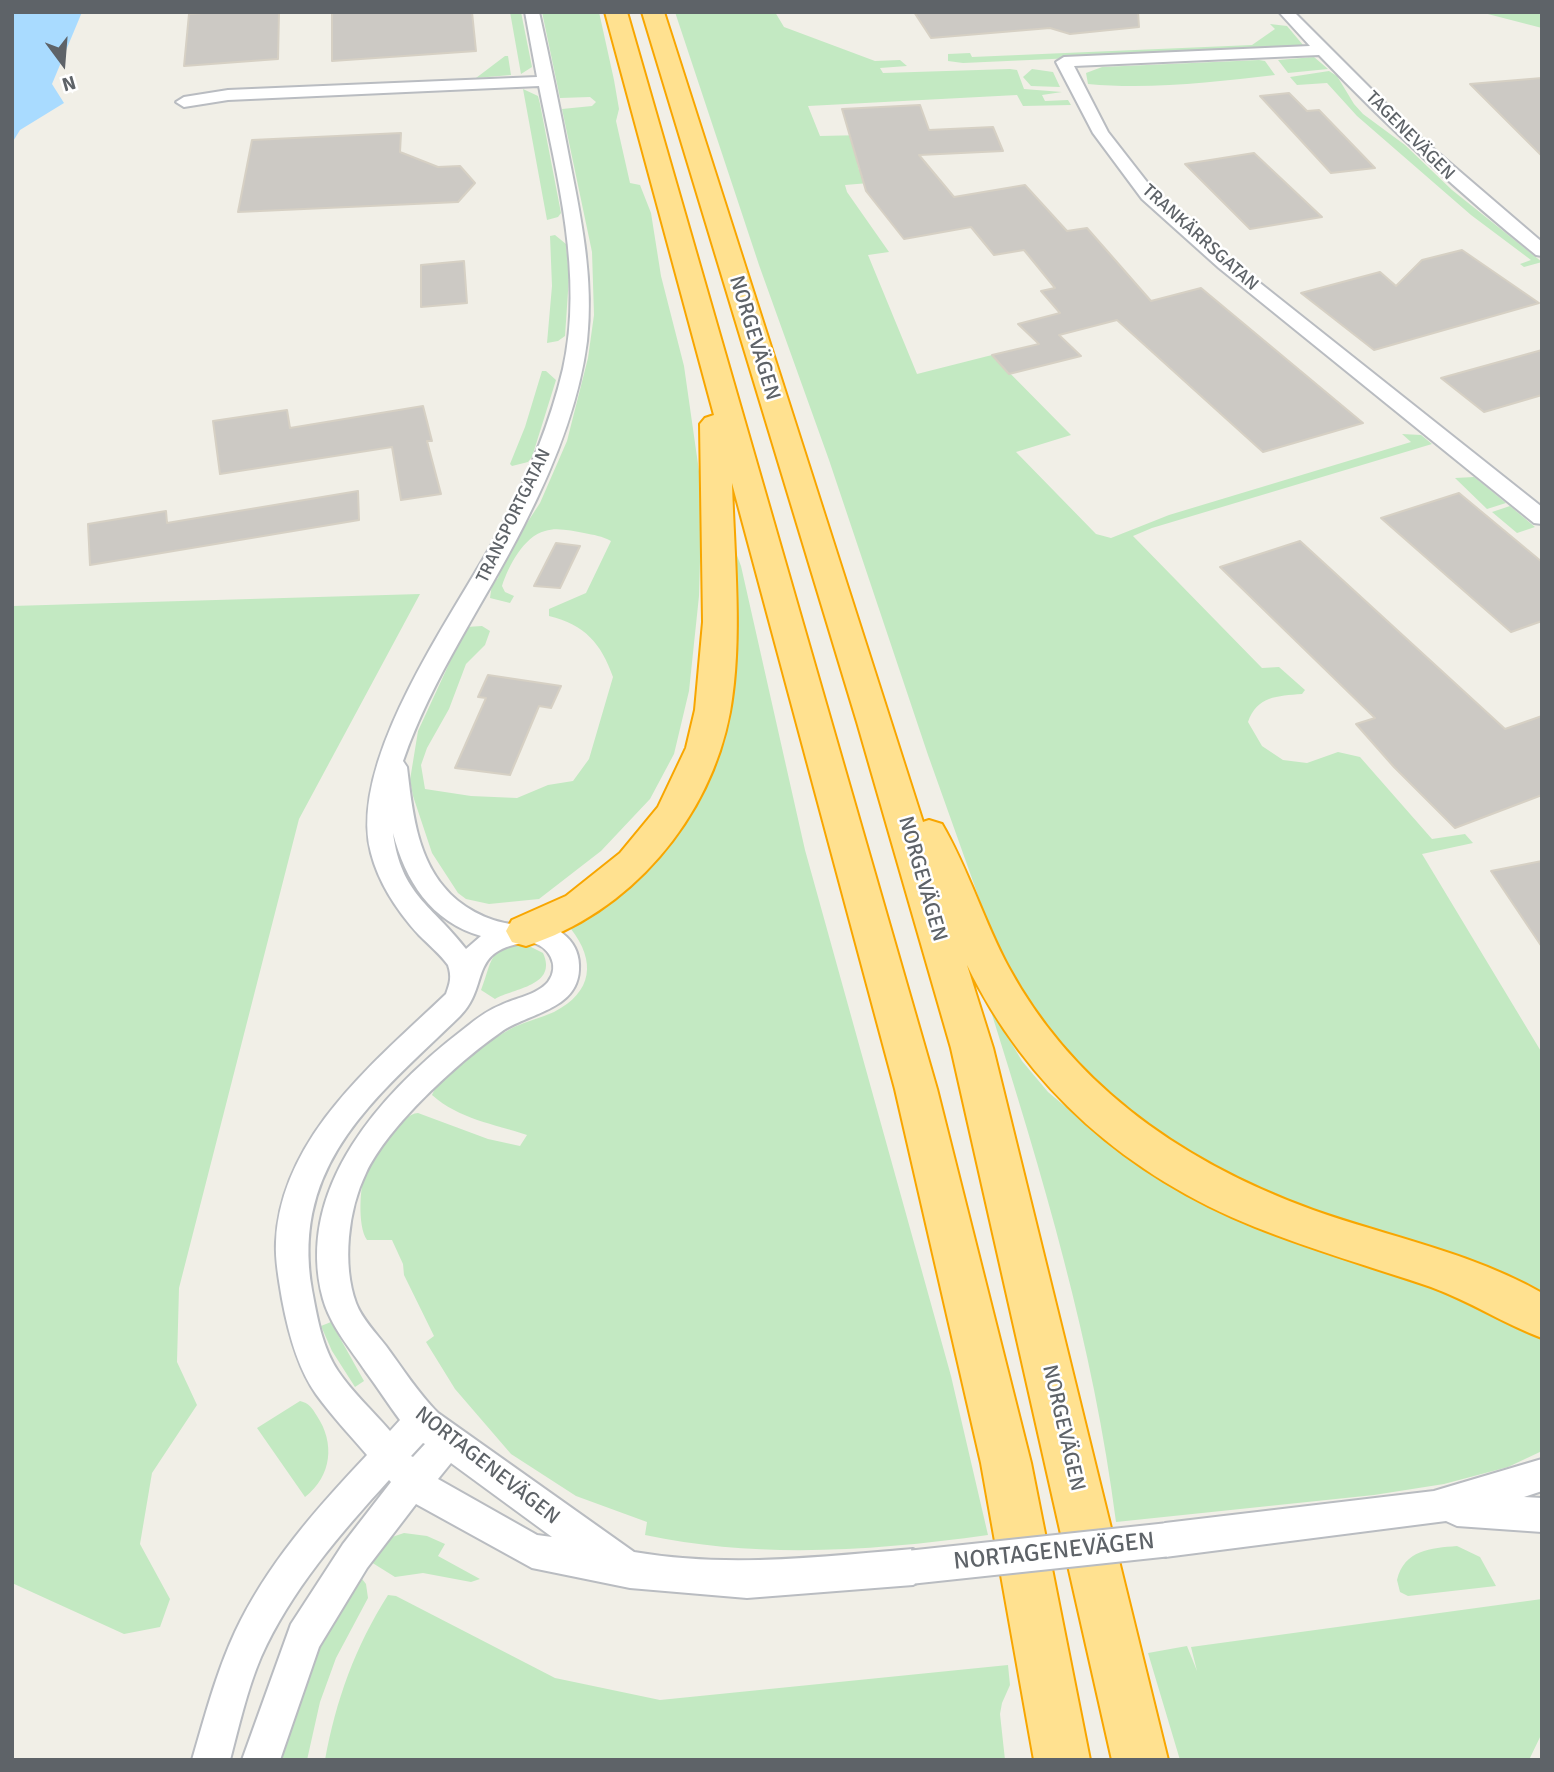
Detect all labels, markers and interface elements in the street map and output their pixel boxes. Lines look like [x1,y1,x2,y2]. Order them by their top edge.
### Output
north arrow [28,28,98,98]
text: N [59,70,78,97]
street label: TAGENEVÄGEN [1361,87,1459,185]
street label: TRANKÄRRSGATAN [1138,180,1262,296]
street label: NORGEVÄGEN [723,273,785,403]
street label: TRANSPORTGATAN [472,445,556,587]
street label: NORGEVÄGEN [892,814,952,944]
street label: NORGEVÄGEN [1036,1362,1090,1494]
street label: NORTAGENEVÄGEN [410,1402,564,1530]
street label: NORTAGENEVÄGEN [952,1527,1156,1577]

